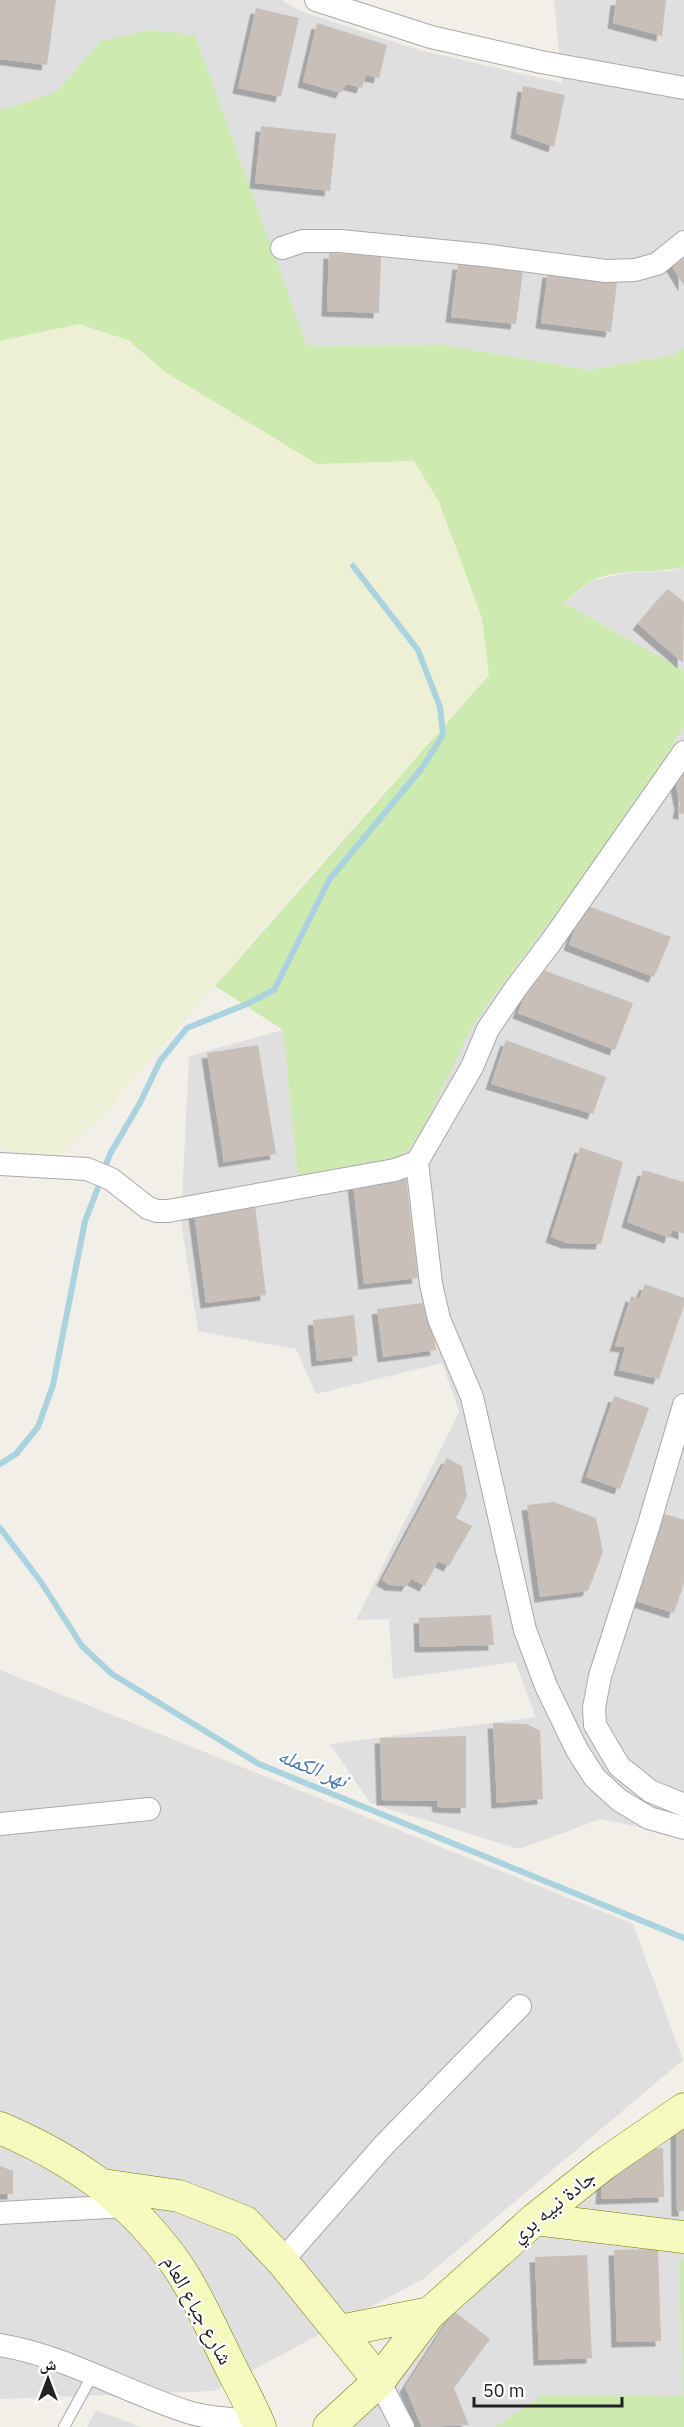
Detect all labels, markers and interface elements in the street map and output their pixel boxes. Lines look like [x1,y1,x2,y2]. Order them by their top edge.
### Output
water label: نهر الكمله [274,1739,356,1795]
street label: جادة نبيه بري [504,2162,603,2251]
street label: شارع جباع العام [156,2250,240,2370]
north arrow [18,2349,78,2409]
text: ش [40,2354,57,2374]
scale bar [474,2370,622,2408]
text: 50 m [483,2379,525,2402]

